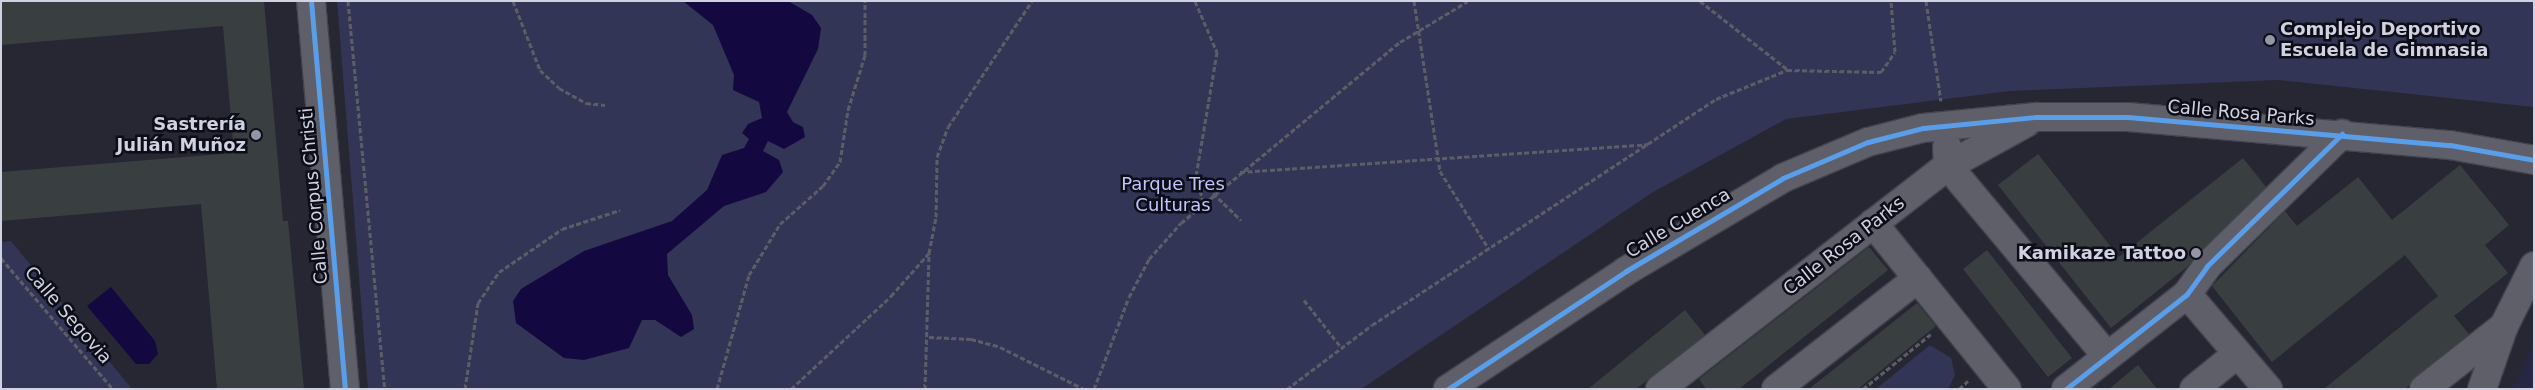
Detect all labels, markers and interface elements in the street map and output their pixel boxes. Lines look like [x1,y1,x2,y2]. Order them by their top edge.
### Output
place label: Complejo Deportivo Escuela de Gimnasia [2280,19,2488,62]
marker: Complejo Deportivo Escuela de Gimnasia [2264,34,2276,46]
street label: Calle Rosa Parks [2167,96,2315,130]
street label: Calle Corpus Christi [296,107,332,285]
place label: Sastrería Julián Muñoz [117,114,246,156]
marker: Sastrería Julián Muñoz [250,129,262,141]
park label: Parque Tres Culturas [1121,174,1225,216]
street label: Calle Cuenca [1622,183,1734,263]
street label: Calle Rosa Parks [1779,192,1909,300]
place label: Kamikaze Tattoo [2018,242,2186,264]
marker: Kamikaze Tattoo [2190,247,2202,259]
street label: Calle Segovia [20,262,116,368]

